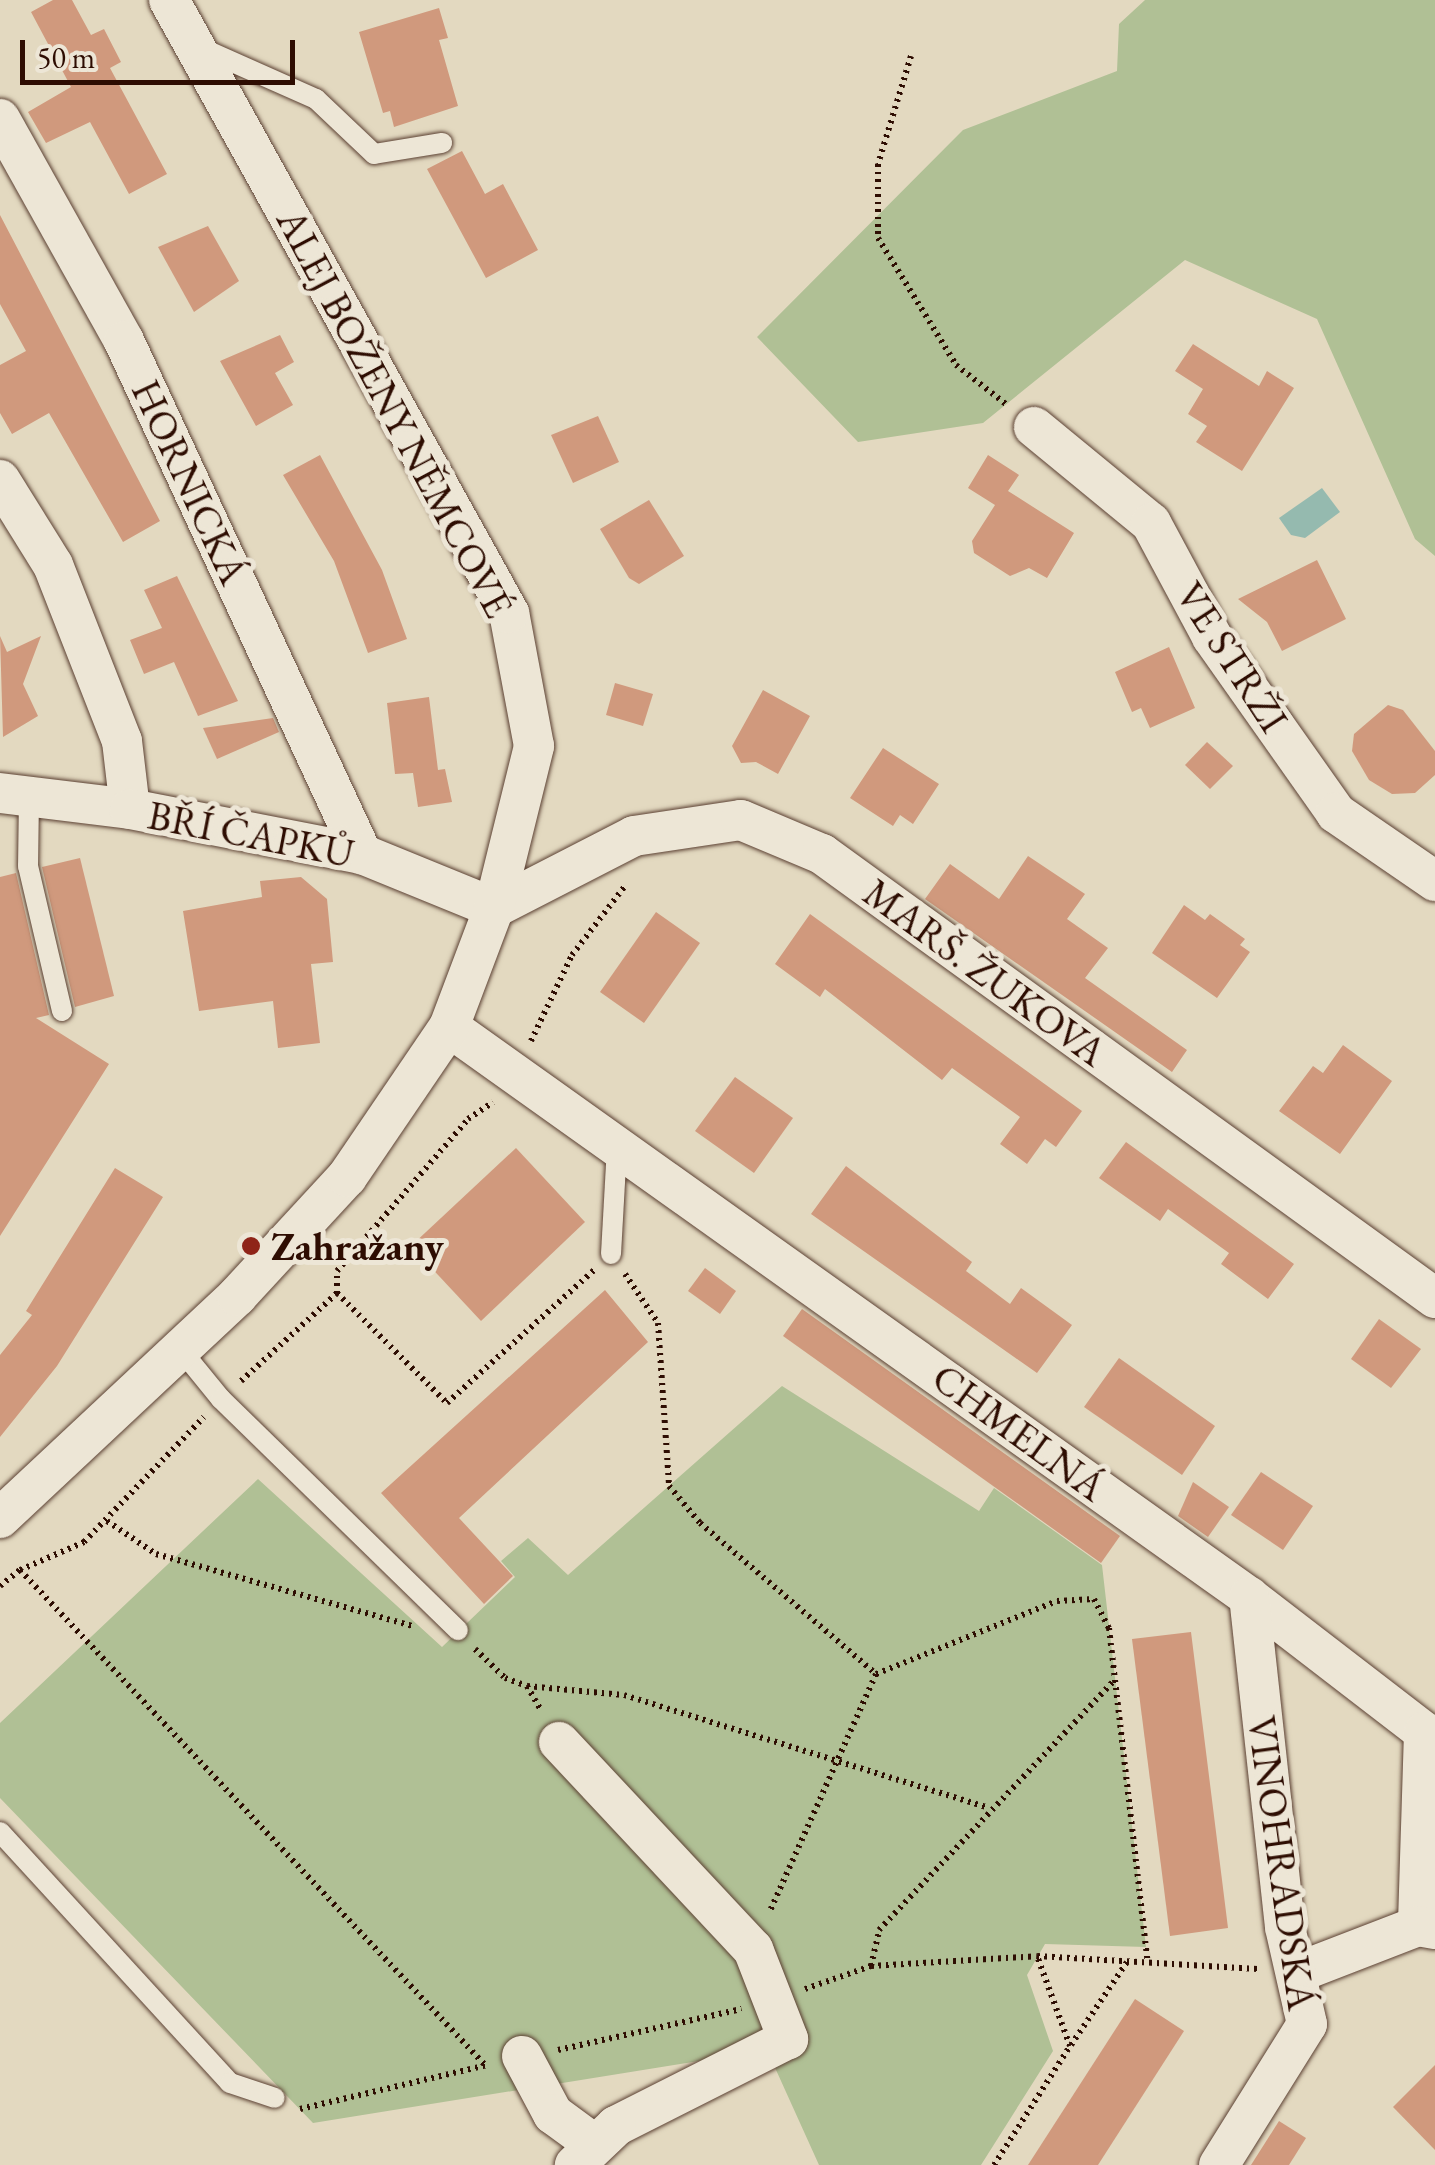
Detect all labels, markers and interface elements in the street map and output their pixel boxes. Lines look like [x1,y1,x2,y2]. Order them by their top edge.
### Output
scale bar [25,20,300,82]
text: 50 m [37,38,95,77]
street label: ALEJ BOŽENY NĚMCOVÉ [267,200,523,626]
street label: HORNICKÁ [122,372,258,592]
street label: VE STRŽI [1166,573,1298,741]
street label: BŘÍ ČAPKŮ [144,791,358,877]
street label: MARŠ. ŽUKOVA [855,868,1115,1076]
place label: Zahražany [271,1222,444,1270]
marker: Zahražany [240,1235,262,1257]
street label: CHMELNÁ [923,1353,1115,1511]
street label: VINOHRADSKÁ [1238,1713,1326,2013]

